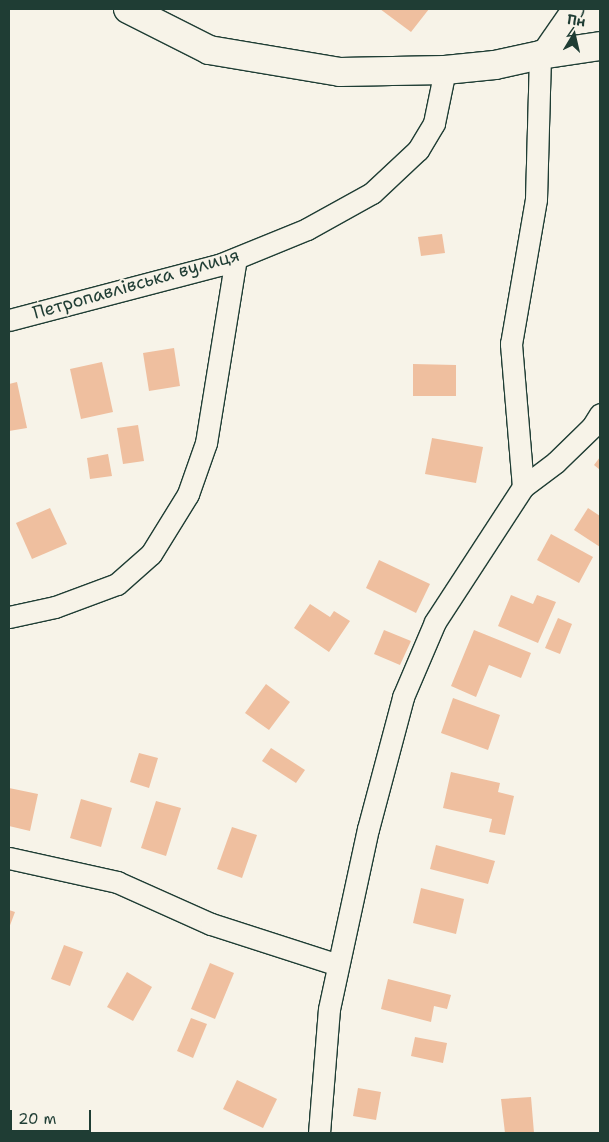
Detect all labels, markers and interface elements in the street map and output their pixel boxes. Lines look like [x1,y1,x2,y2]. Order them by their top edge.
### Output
north arrow [549,10,599,60]
text: Пн [566,10,587,31]
street label: Петропавлівська вулиця [30,244,242,324]
scale bar [12,1100,94,1132]
text: 20 m [18,1109,57,1129]

